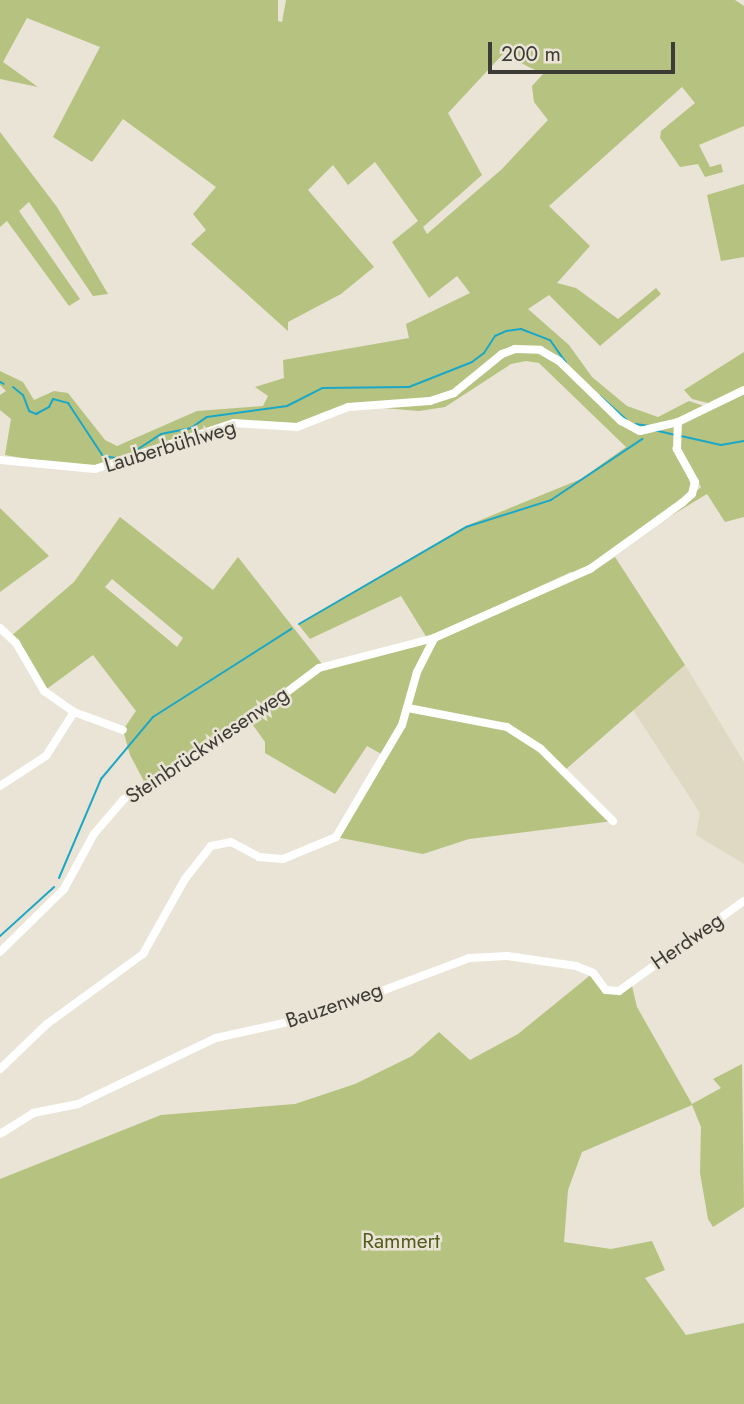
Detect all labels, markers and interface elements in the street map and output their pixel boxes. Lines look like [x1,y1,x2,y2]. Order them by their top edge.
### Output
scale bar [492,28,679,72]
text: 200 m [501,39,561,69]
street label: Lauberbühlweg [101,414,239,478]
street label: Steinbrückwiesenweg [121,681,293,809]
street label: Herdweg [646,907,728,975]
street label: Bauzenweg [282,977,386,1033]
park label: Rammert [362,1228,440,1254]

